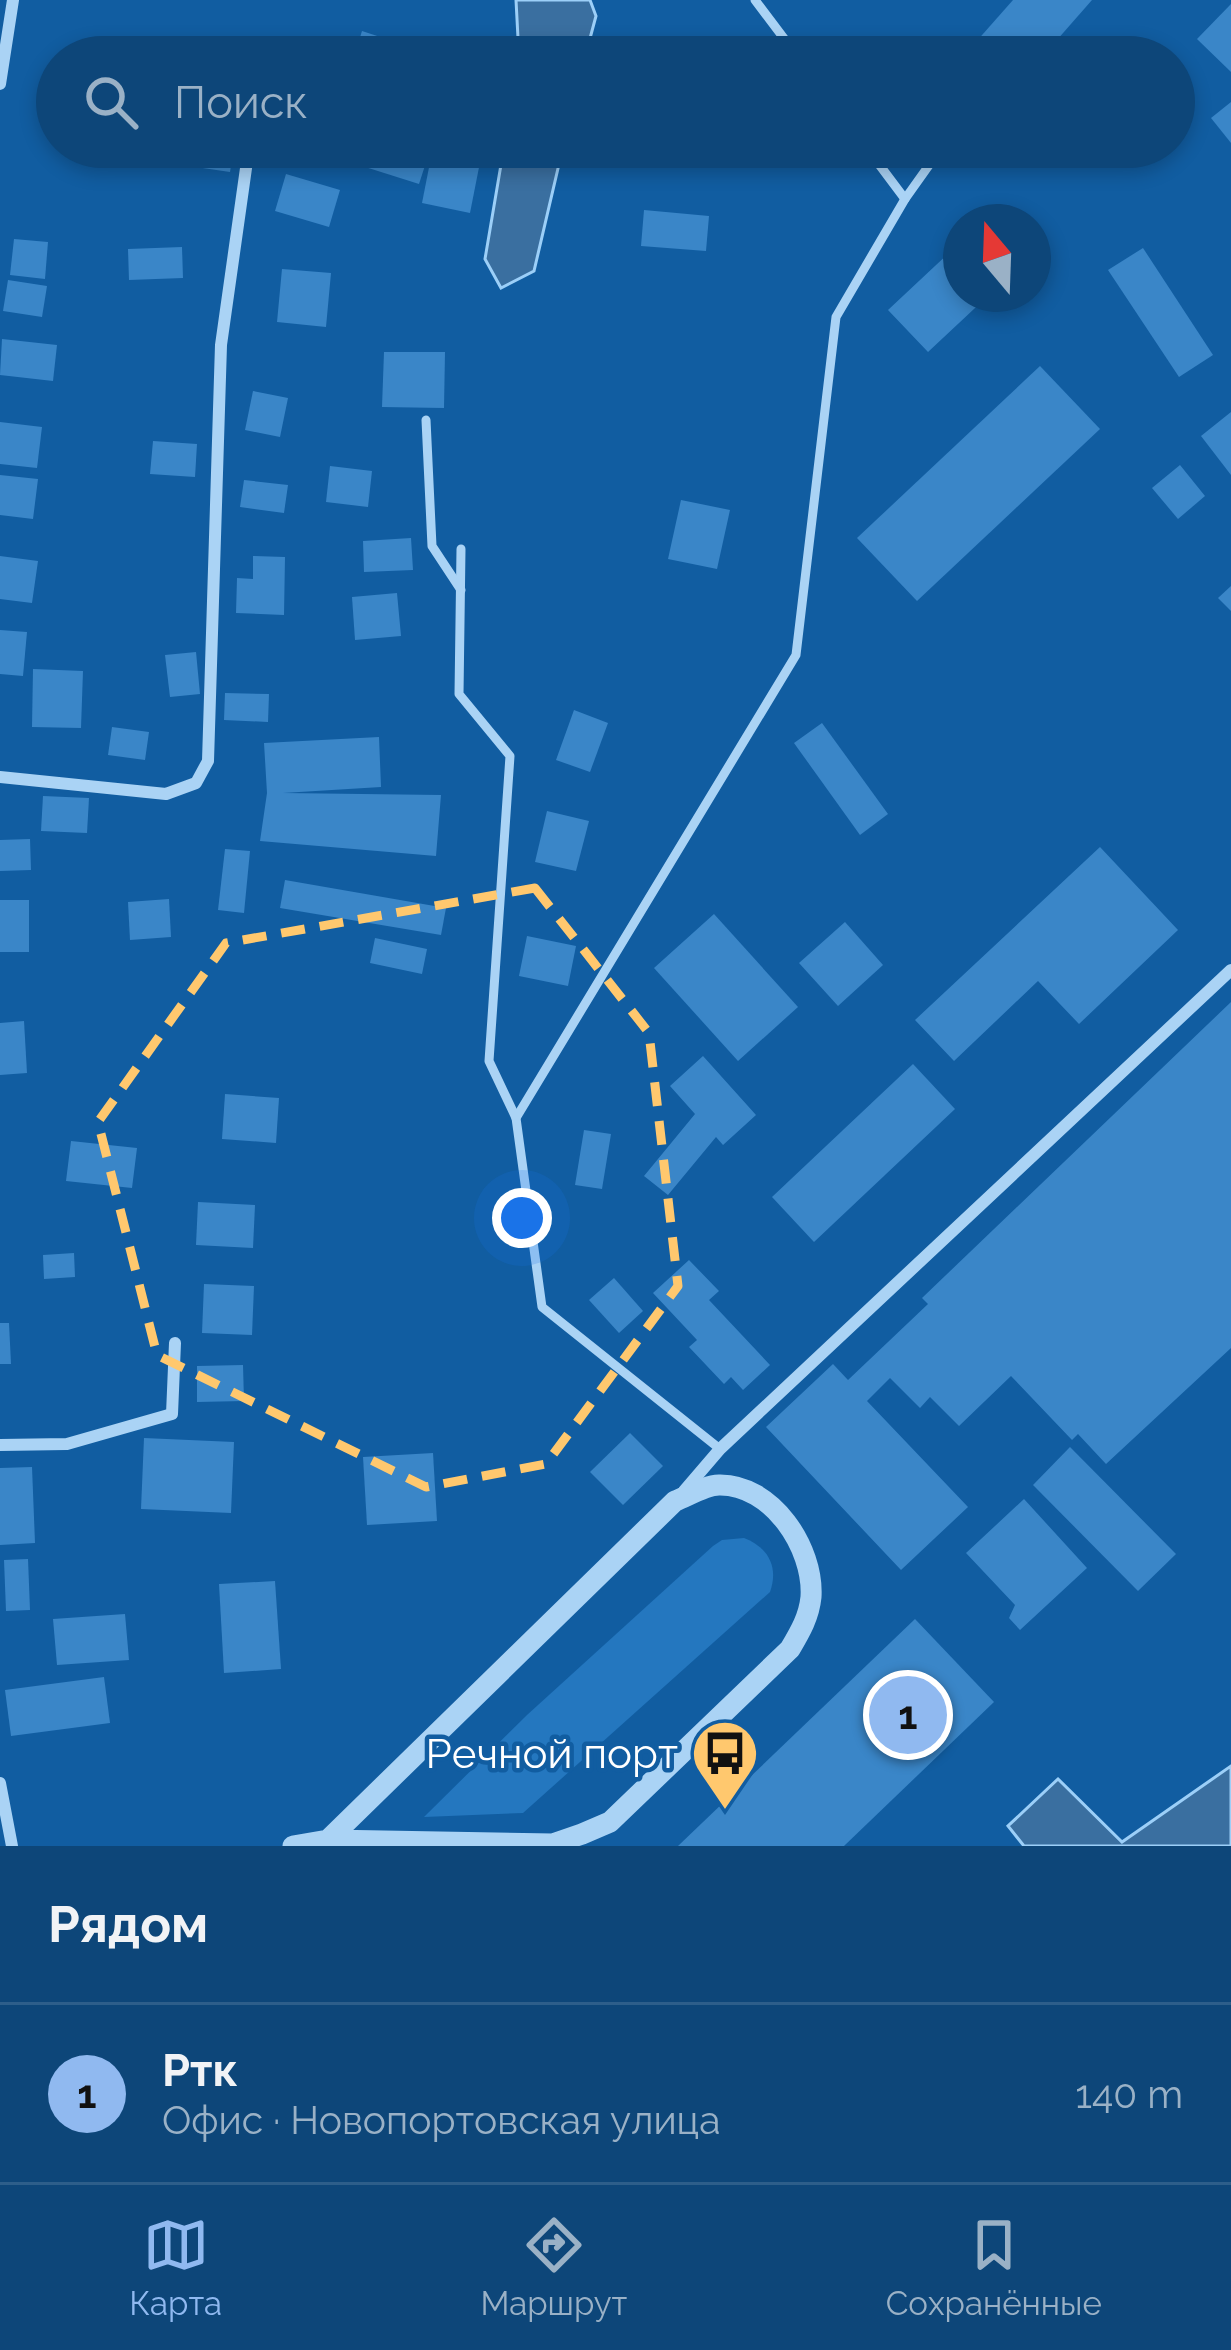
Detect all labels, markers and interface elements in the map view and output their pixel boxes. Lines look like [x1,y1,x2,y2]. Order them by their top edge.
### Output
search box [36,36,1195,168]
icon: search [78,69,144,135]
text: Поиск [174,76,308,129]
north arrow [943,204,1051,312]
your location [492,1188,552,1248]
pin: 1 [869,1670,947,1760]
bus stop icon: Речной порт [690,1718,760,1812]
place label: Речной порт [426,1729,678,1778]
text: Рядом [48,1894,208,1954]
text: Ртк [162,2044,238,2097]
text: 1 [77,2071,97,2117]
text: 140 m [1075,2071,1183,2117]
text: Офис · Новопортовская улица [162,2097,720,2143]
tab: Карта [129,2212,222,2323]
tab: Маршрут [480,2212,627,2323]
tab: Сохранённые [886,2212,1102,2323]

